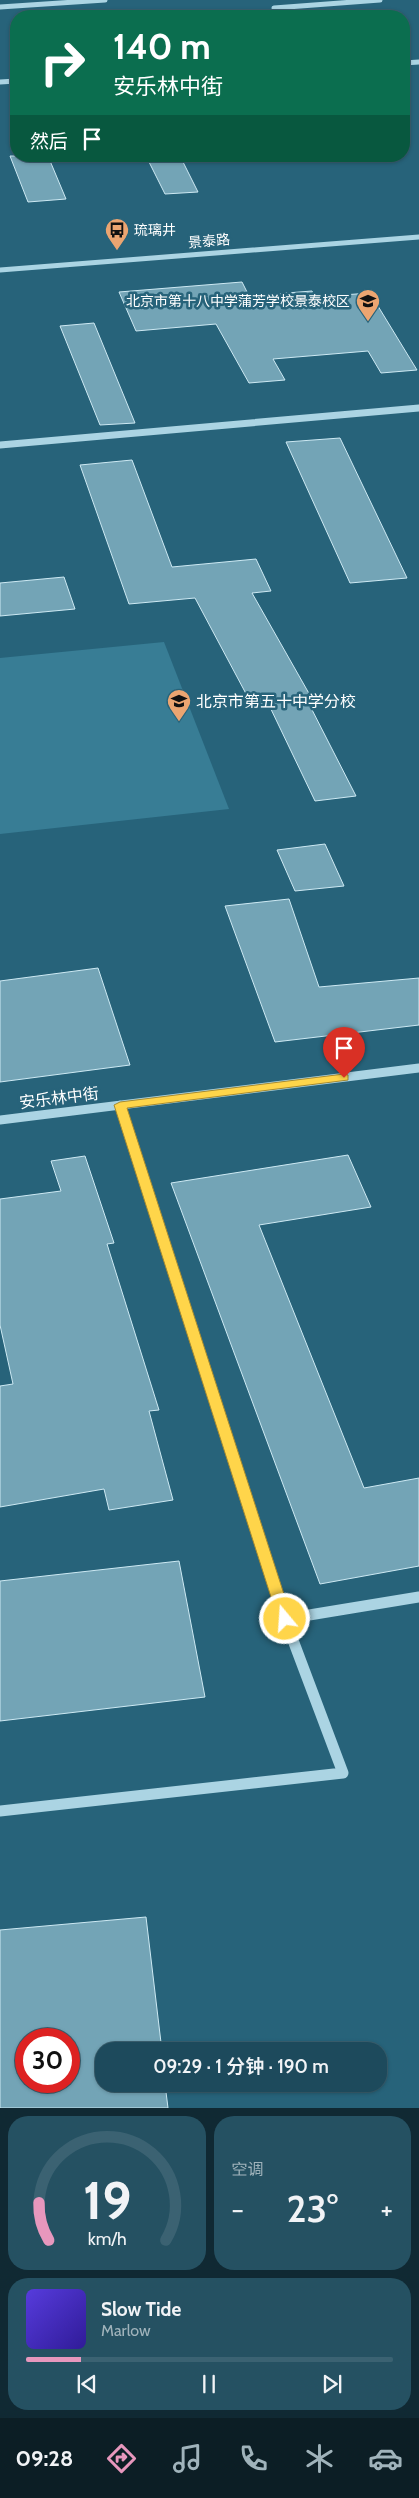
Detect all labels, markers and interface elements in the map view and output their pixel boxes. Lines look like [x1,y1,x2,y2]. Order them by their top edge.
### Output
text: 140 m [113,25,211,68]
icon: right [30,30,95,95]
text: 安乐林中街 [113,73,223,100]
icon: arrive [78,125,106,153]
text: 然后 [30,130,68,153]
bus stop icon: 琉璃井 [104,217,130,251]
place label: 琉璃井 [134,221,176,239]
street label: 景泰路 [187,230,231,252]
school or university icon: 北京市第十八中学蒲芳学校景泰校区 [355,288,381,322]
place label: 北京市第十八中学蒲芳学校景泰校区 [126,292,350,310]
school or university icon: 北京市第五十中学分校 [166,688,192,722]
place label: 北京市第五十中学分校 [196,692,356,711]
pin [323,1027,365,1078]
icon: arrive [330,1034,358,1062]
street label: 安乐林中街 [18,1084,100,1112]
position arrow [258,1592,310,1644]
speed limit sign: 30 [15,2028,80,2093]
text: 09:29 · 1 分钟 · 190 m [153,2055,329,2078]
text: 空调 [232,2160,264,2179]
text: 19 [83,2169,131,2232]
text: 23° [286,2185,338,2232]
text: − [232,2192,244,2226]
text: + [381,2192,393,2226]
text: km/h [87,2228,126,2249]
text: Slow Tide [101,2298,181,2321]
text: Marlow [101,2321,151,2340]
icon: previous [73,2370,101,2398]
icon: pause [195,2370,223,2398]
icon: next [318,2370,346,2398]
icon: directions [104,2441,139,2476]
icon: music [170,2441,205,2476]
icon: phone [236,2441,271,2476]
icon: climate [302,2441,337,2476]
icon: car [368,2441,403,2476]
text: 09:28 [16,2445,73,2472]

